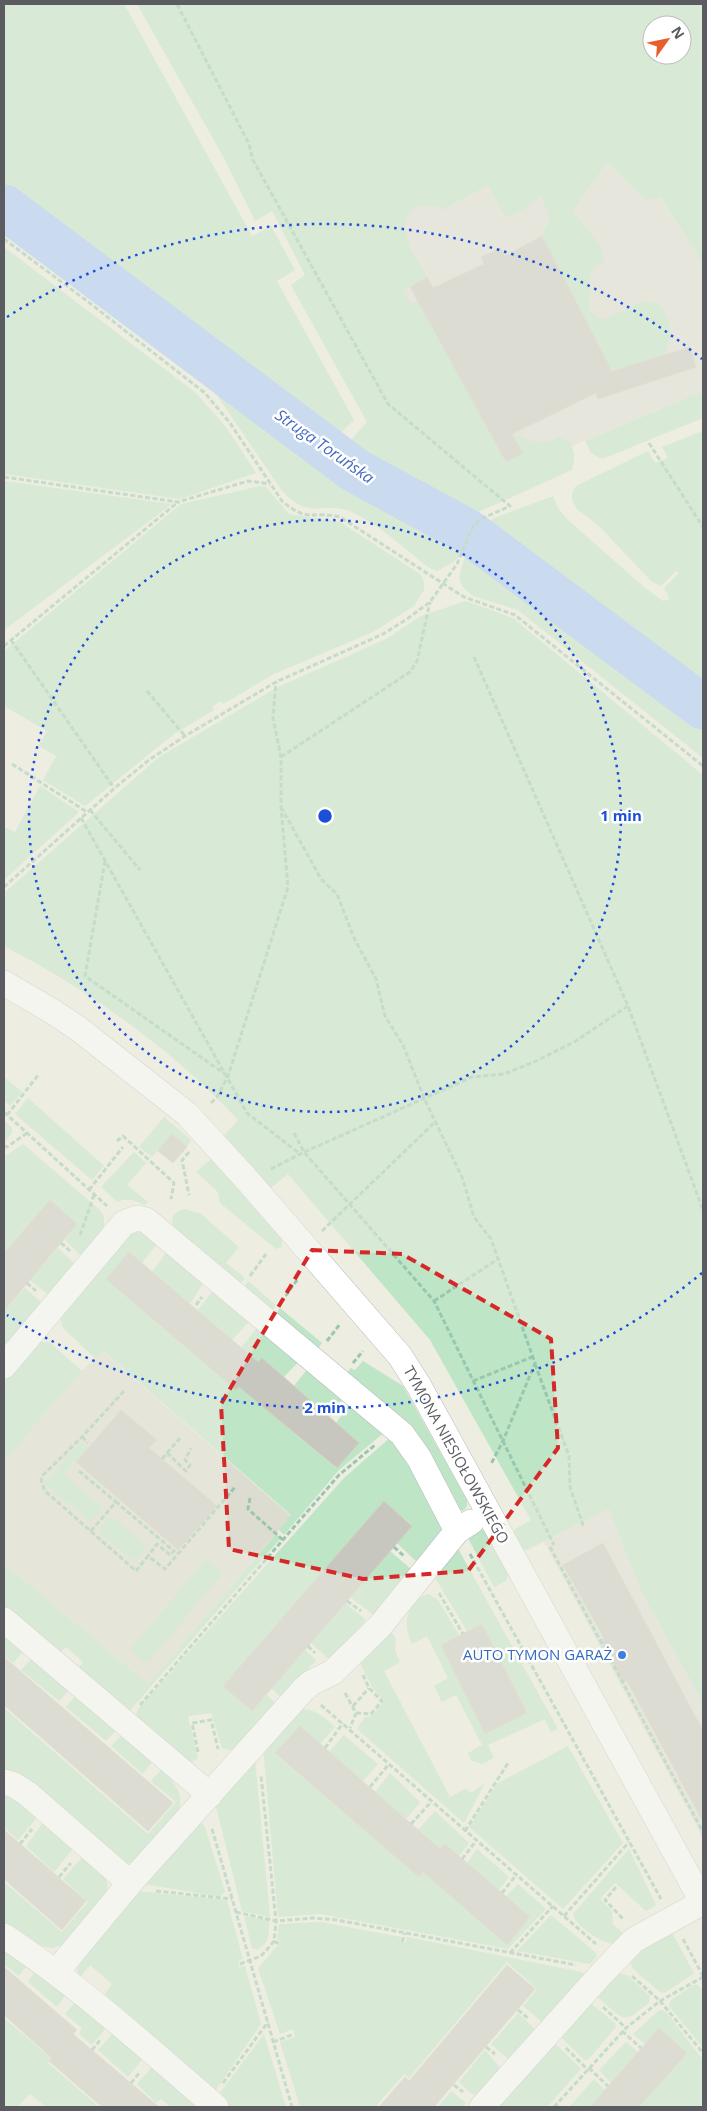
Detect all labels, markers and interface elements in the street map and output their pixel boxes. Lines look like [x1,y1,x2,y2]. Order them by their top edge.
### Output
north arrow [642,15,692,65]
text: N [667,23,689,43]
water label: Struga Toruńska [271,404,379,488]
text: 1 min [600,805,642,825]
centre of rings [316,807,334,825]
street label: TYMONA NIESIOŁOWSKIEGO [400,1362,514,1547]
text: 2 min [304,1397,346,1417]
place label: AUTO TYMON GARAŻ [463,1644,612,1664]
marker: AUTO TYMON GARAŻ [616,1649,628,1661]

